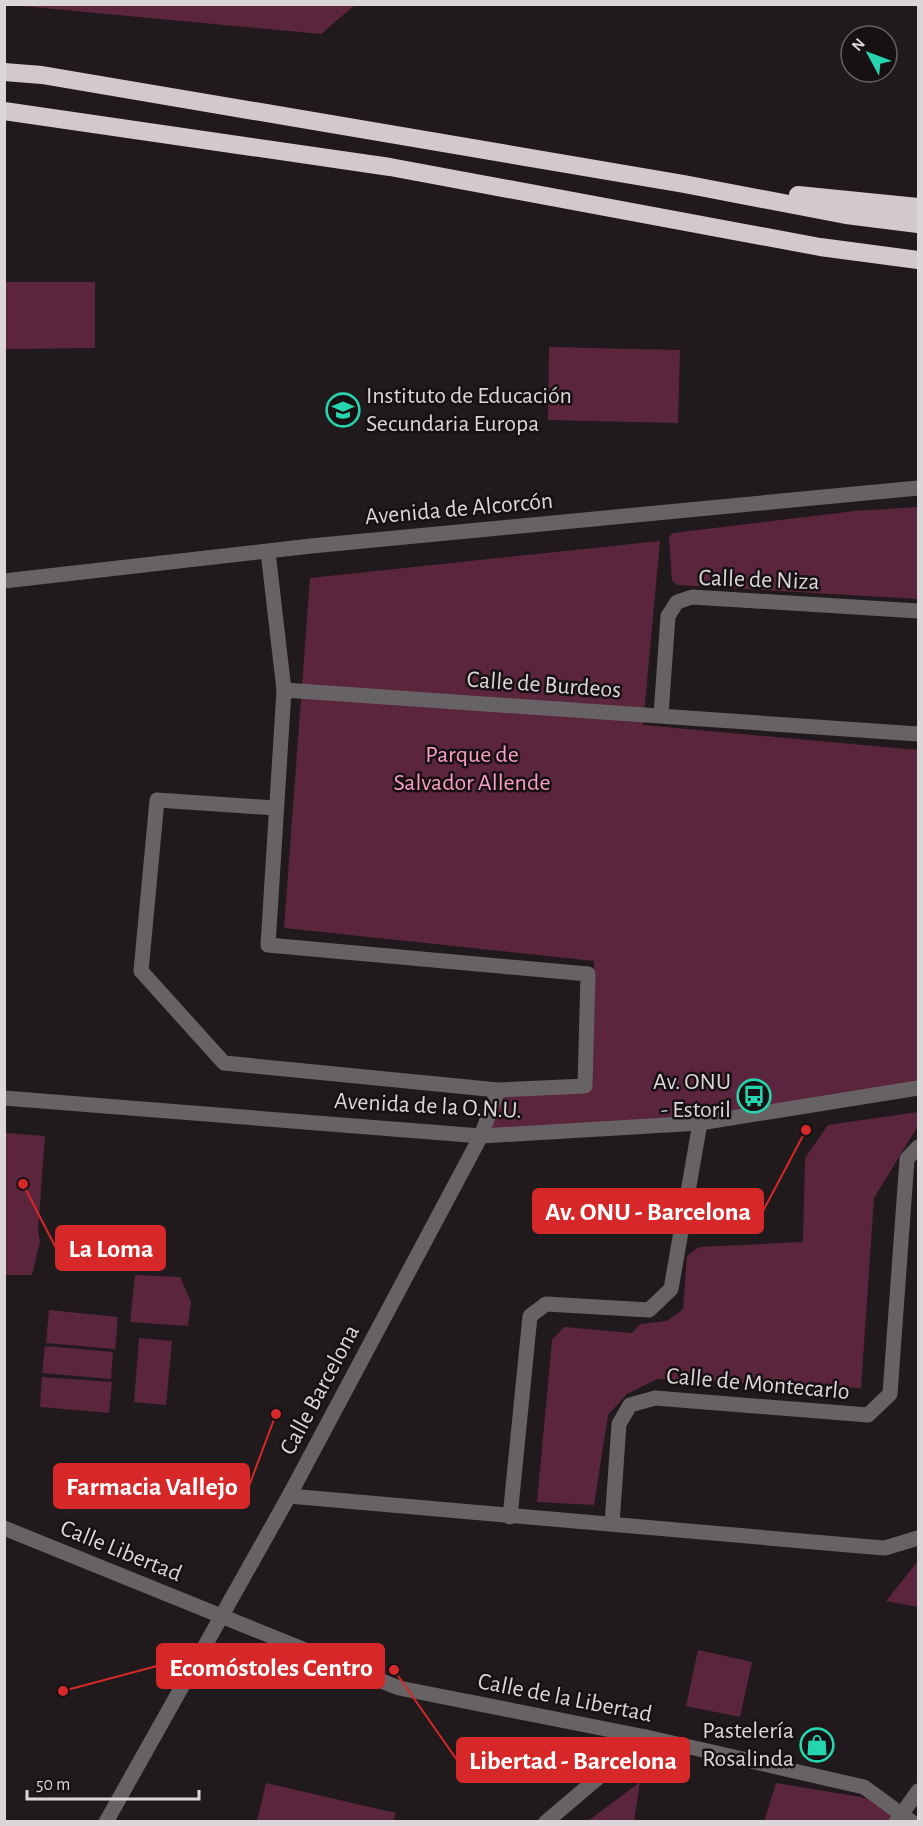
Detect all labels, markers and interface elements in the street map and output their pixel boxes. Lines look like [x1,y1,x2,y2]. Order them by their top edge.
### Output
north arrow [839,24,899,84]
text: N [849,35,868,54]
place label: Instituto de Educación Secundaria Europa [366,384,572,436]
school or university icon: Instituto de Educación Secundaria Europa [325,392,361,428]
street label: Avenida de Alcorcón [364,489,554,529]
street label: Calle de Niza [698,566,820,594]
street label: Calle de Burdeos [466,668,622,702]
park label: Parque de Salvador Allende [393,743,551,795]
place label: Av. ONU - Estoril [653,1070,731,1122]
bus stop icon: Av. ONU - Estoril [736,1078,772,1114]
street label: Avenida de la O.N.U. [334,1089,522,1123]
callout: Av. ONU - Barcelona [533,1189,763,1233]
text: Av. ONU - Barcelona [545,1199,751,1225]
callout: La Loma [56,1226,165,1270]
text: La Loma [69,1236,153,1262]
street label: Calle Barcelona [276,1321,364,1459]
street label: Calle de Montecarlo [665,1364,851,1404]
callout: Farmacia Vallejo [54,1464,249,1508]
text: Farmacia Vallejo [66,1474,238,1500]
street label: Calle Libertad [57,1516,185,1586]
callout: Ecomóstoles Centro [157,1644,384,1688]
text: Ecomóstoles Centro [169,1655,373,1681]
street label: Calle de la Libertad [476,1669,654,1727]
place label: Pastelería Rosalinda [702,1719,794,1771]
shop icon: Pastelería Rosalinda [799,1727,835,1763]
callout: Libertad - Barcelona [457,1738,689,1782]
text: Libertad - Barcelona [469,1748,677,1774]
scale bar [27,1763,200,1801]
text: 50 m [36,1776,70,1794]

